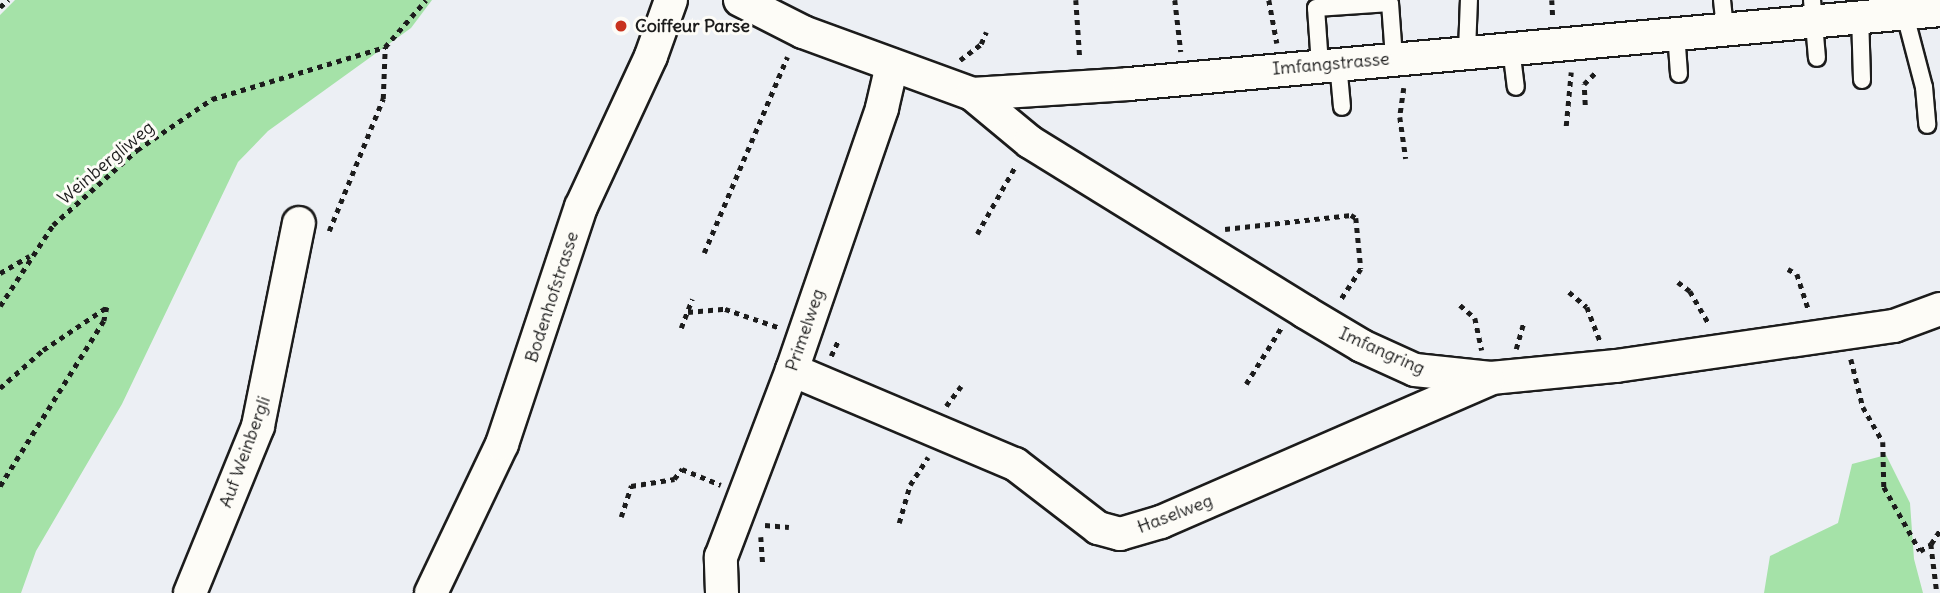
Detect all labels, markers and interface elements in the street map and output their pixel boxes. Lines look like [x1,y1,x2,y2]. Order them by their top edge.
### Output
place label: Coiffeur Parse [635,15,750,37]
marker: Coiffeur Parse [613,18,629,34]
street label: Imfangstrasse [1272,48,1390,80]
street label: Weinbergliweg [54,117,158,209]
street label: Bodenhofstrasse [521,229,583,365]
street label: Primelweg [781,286,829,374]
street label: Imfangring [1336,322,1428,380]
street label: Auf Weinbergli [215,393,275,511]
street label: Haselweg [1134,490,1216,538]

